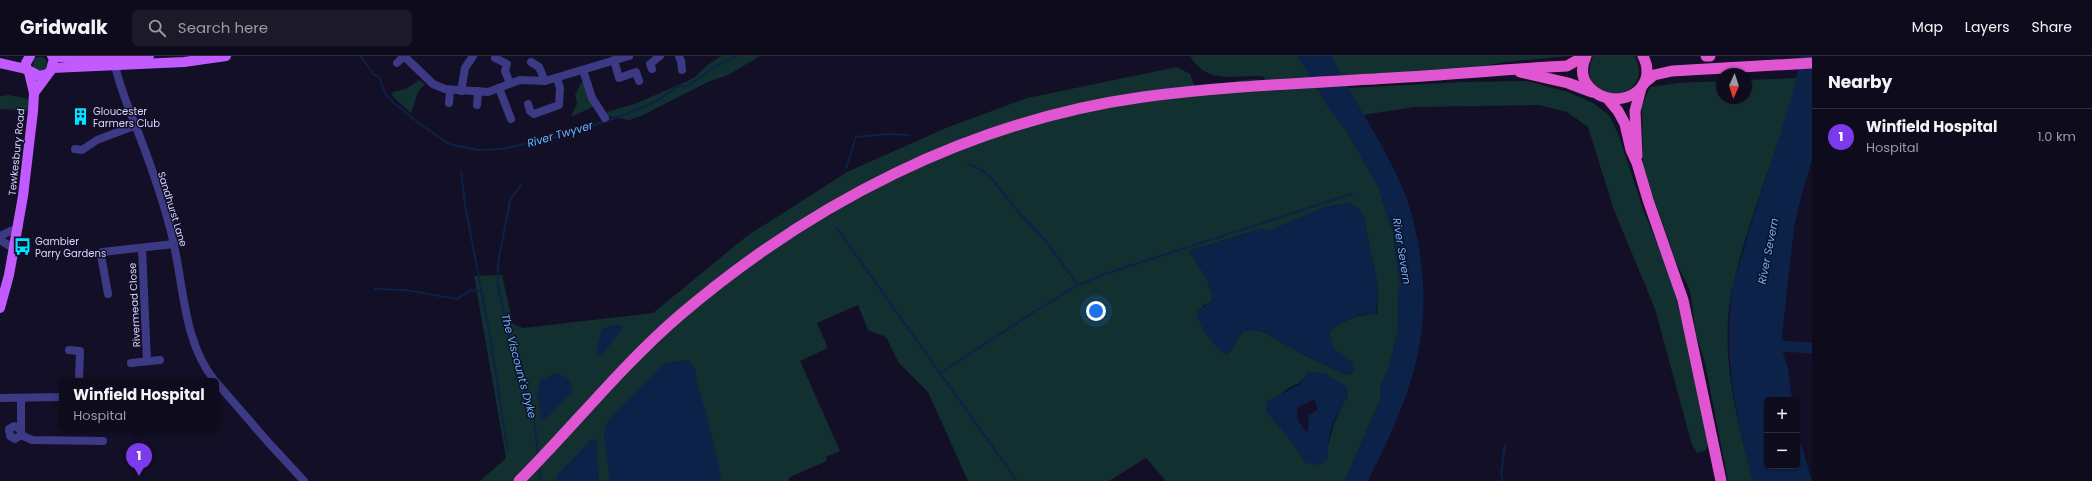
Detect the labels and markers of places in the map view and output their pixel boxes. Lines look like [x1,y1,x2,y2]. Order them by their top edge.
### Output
place label: Gloucester Farmers Club [93,104,160,131]
building icon: Gloucester Farmers Club [70,107,90,127]
place label: Gambier Parry Gardens [35,234,106,261]
bus stop icon: Gambier Parry Gardens [12,237,32,257]
pin: 1 [126,443,152,476]

